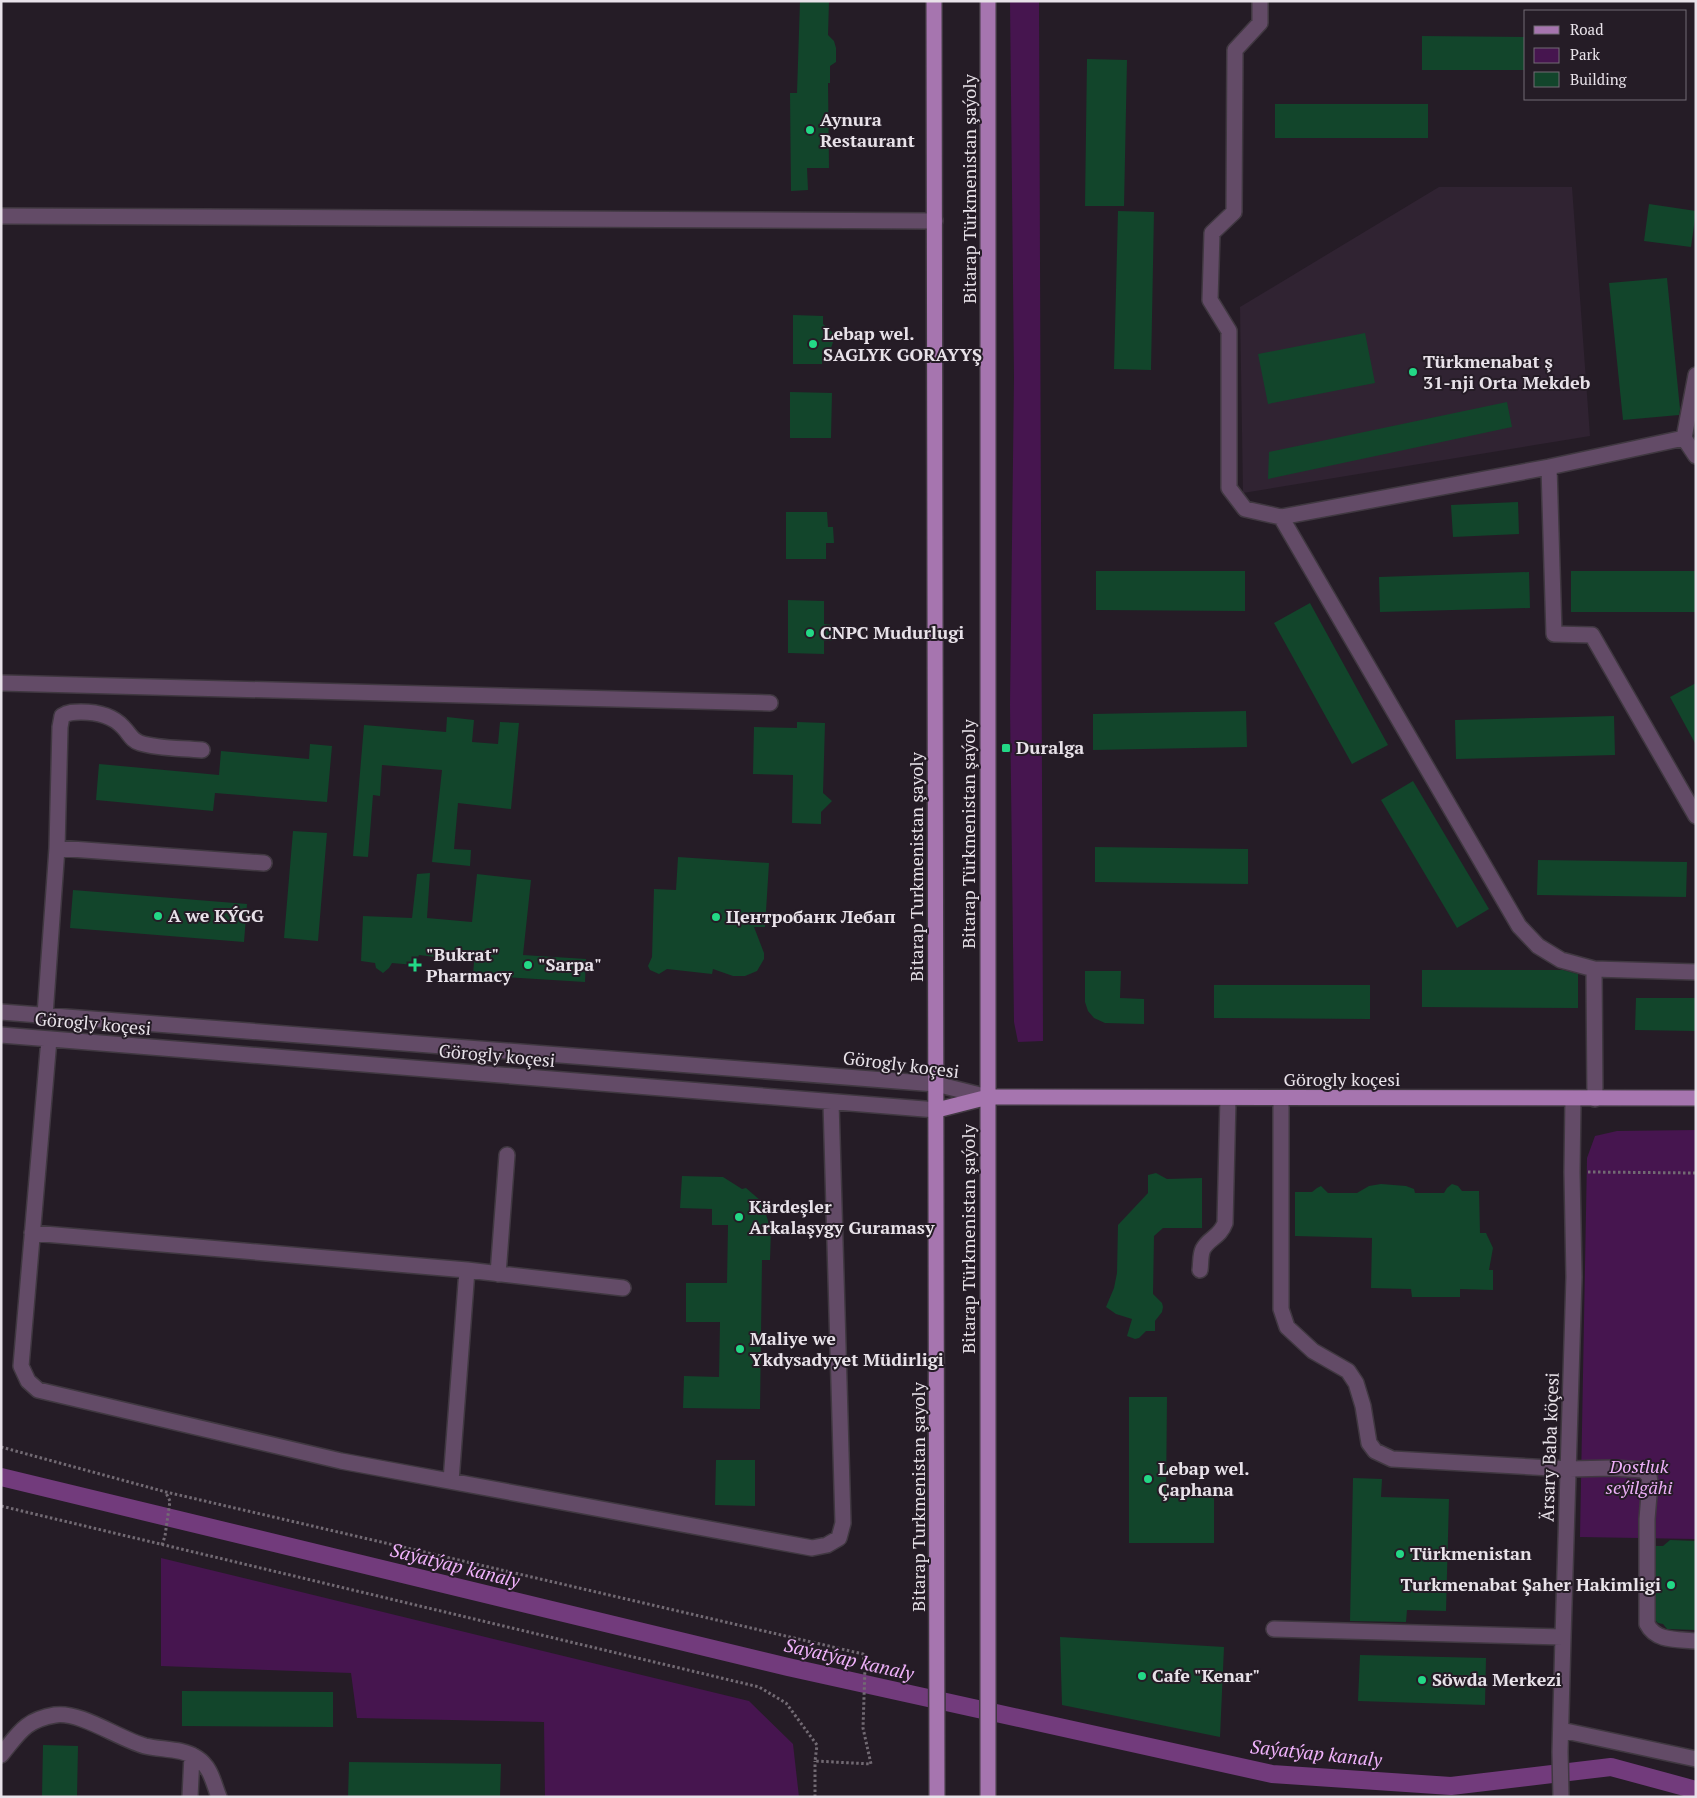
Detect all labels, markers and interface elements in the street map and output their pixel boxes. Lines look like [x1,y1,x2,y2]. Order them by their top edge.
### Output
legend [1524,10,1687,100]
text: Road [1570,19,1603,39]
text: Park [1570,44,1600,64]
text: Building [1570,69,1628,89]
street label: Bitarap Türkmenistan şaýoly [957,73,981,304]
place label: Aynura Restaurant [820,107,915,152]
marker: Aynura Restaurant [804,124,816,136]
place label: Lebap wel. SAGLYK GORAYYŞ [823,321,982,366]
marker: Lebap wel. SAGLYK GORAYYŞ [807,338,819,350]
place label: Türkmenabat ş 31-nji Orta Mekdeb [1423,349,1591,394]
marker: Türkmenabat ş 31-nji Orta Mekdeb [1407,366,1419,378]
place label: CNPC Mudurlugi [820,620,964,644]
marker: CNPC Mudurlugi [804,627,816,639]
street label: Bitarap Türkmenistan şaýoly [956,718,980,949]
place label: Duralga [1016,735,1084,759]
marker: Duralga [1000,742,1012,754]
street label: Bitarap Turkmenistan şayoly [904,751,928,982]
place label: A we KÝGG [168,903,264,927]
place label: Центробанк Лебап [726,904,896,928]
marker: A we KÝGG [152,910,164,922]
marker: Центробанк Лебап [710,911,722,923]
place label: "Bukrat" Pharmacy [426,942,512,987]
place label: "Sarpa" [538,952,602,976]
marker: "Bukrat" Pharmacy [408,958,422,972]
marker: "Sarpa" [522,959,534,971]
street label: Görogly koçesi [34,1006,152,1040]
street label: Görogly koçesi [438,1038,556,1072]
street label: Görogly koçesi [842,1045,961,1083]
street label: Görogly koçesi [1284,1067,1400,1091]
street label: Bitarap Türkmenistan şaýoly [956,1123,980,1354]
place label: Kärdeşler Arkalaşygy Guramasy [749,1194,935,1239]
marker: Kärdeşler Arkalaşygy Guramasy [733,1211,745,1223]
place label: Maliye we Ykdysadyyet Müdirligi [750,1326,944,1371]
marker: Maliye we Ykdysadyyet Müdirligi [734,1343,746,1355]
street label: Ärsary Baba köçesi [1534,1372,1564,1522]
street label: Bitarap Turkmenistan şayoly [906,1381,930,1612]
park label: Dostluk seýilgähi [1605,1454,1673,1499]
place label: Lebap wel. Çaphana [1158,1456,1249,1501]
marker: Lebap wel. Çaphana [1142,1473,1154,1485]
water label: Saýatýap kanaly [388,1536,524,1593]
place label: Türkmenistan [1410,1541,1532,1565]
marker: Türkmenistan [1394,1548,1406,1560]
place label: Turkmenabat Şaher Hakimligi [1401,1572,1661,1596]
marker: Turkmenabat Şaher Hakimligi [1665,1579,1677,1591]
water label: Saýatýap kanaly [782,1631,918,1686]
place label: Cafe "Kenar" [1152,1663,1260,1687]
place label: Söwda Merkezi [1432,1667,1562,1691]
marker: Cafe "Kenar" [1136,1670,1148,1682]
marker: Söwda Merkezi [1416,1674,1428,1686]
water label: Saýatýap kanaly [1249,1733,1385,1772]

